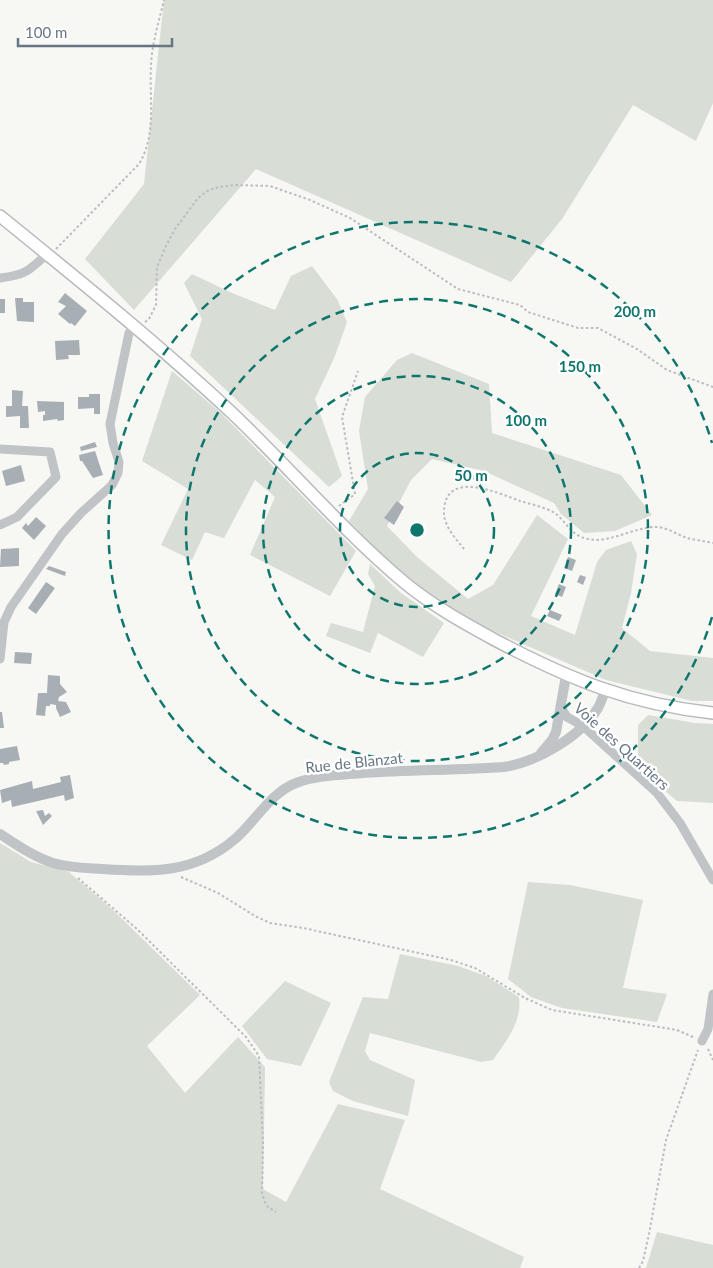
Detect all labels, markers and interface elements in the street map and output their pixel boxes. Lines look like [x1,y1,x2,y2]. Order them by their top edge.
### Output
scale bar [18,15,171,47]
text: 100 m [25,23,67,41]
text: 200 m [614,302,656,320]
text: 150 m [559,357,601,375]
text: 100 m [505,411,547,429]
text: 50 m [454,466,488,484]
centre of rings [408,521,426,539]
street label: Voie des Quartiers [571,699,673,793]
street label: Rue de Blanzat [304,748,404,776]

